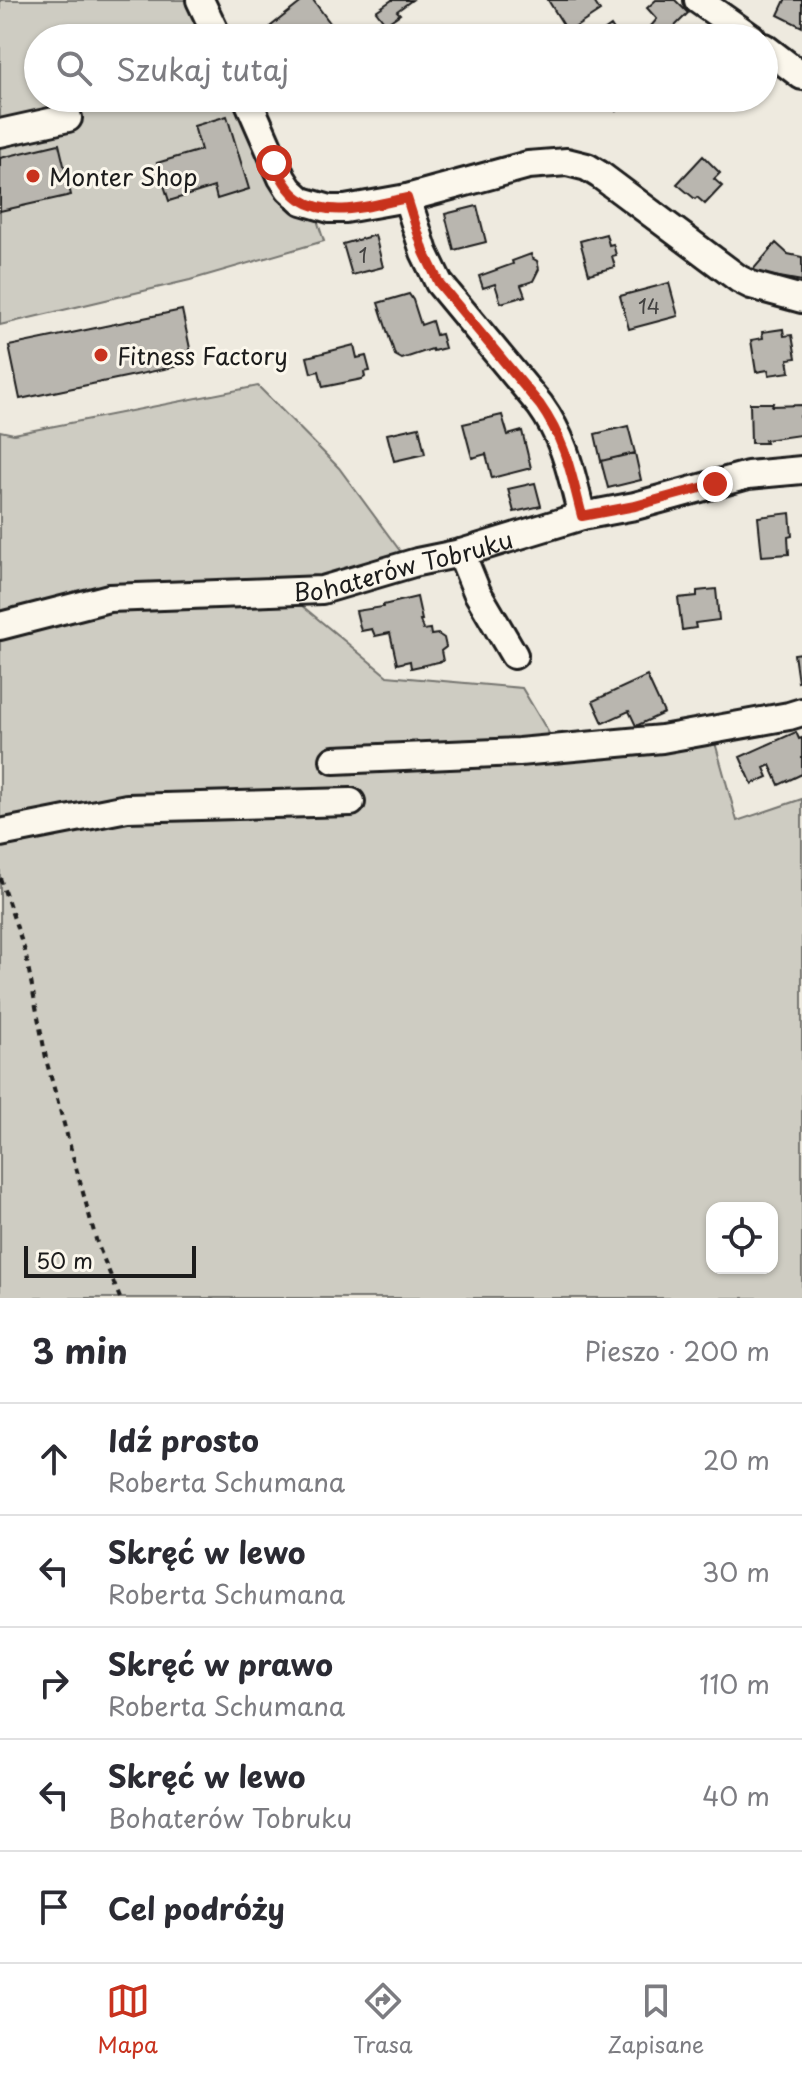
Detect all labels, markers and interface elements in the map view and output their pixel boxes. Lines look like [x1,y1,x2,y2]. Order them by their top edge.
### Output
search box [24,24,778,112]
icon: search [52,46,96,90]
text: Szukaj tutaj [116,46,289,91]
route start [256,145,292,181]
place label: Monter Shop [49,158,197,194]
marker: Monter Shop [24,167,42,185]
house number: 1 [359,240,367,270]
house number: 14 [638,291,660,321]
place label: Fitness Factory [117,337,288,373]
marker: Fitness Factory [92,346,110,364]
route end [697,466,733,502]
street label: Bohaterów Tobruku [293,520,517,609]
map controls [706,1202,778,1274]
button: locate [706,1202,778,1274]
scale bar [24,1242,196,1278]
text: 50 m [36,1243,93,1276]
text: 3 min [32,1324,128,1376]
text: Pieszo · 200 m [584,1331,770,1370]
text: Idź prosto [108,1417,259,1462]
icon: ahead [32,1437,76,1481]
text: 20 m [703,1440,770,1479]
text: Roberta Schumana [108,1462,345,1501]
text: Skręć w lewo [108,1529,306,1574]
icon: left [32,1549,76,1593]
text: 30 m [702,1552,770,1591]
text: Roberta Schumana [108,1574,345,1613]
text: Skręć w prawo [108,1641,333,1686]
icon: right [32,1661,76,1705]
text: 110 m [699,1664,770,1703]
text: Roberta Schumana [108,1686,345,1725]
text: Skręć w lewo [108,1753,306,1798]
icon: left [32,1773,76,1817]
text: 40 m [702,1776,770,1815]
text: Bohaterów Tobruku [108,1798,352,1837]
icon: arrive [32,1885,76,1929]
text: Cel podróży [108,1885,285,1930]
tab: Mapa [97,1979,158,2060]
tab: Trasa [353,1979,413,2060]
tab: Zapisane [608,1979,705,2060]

